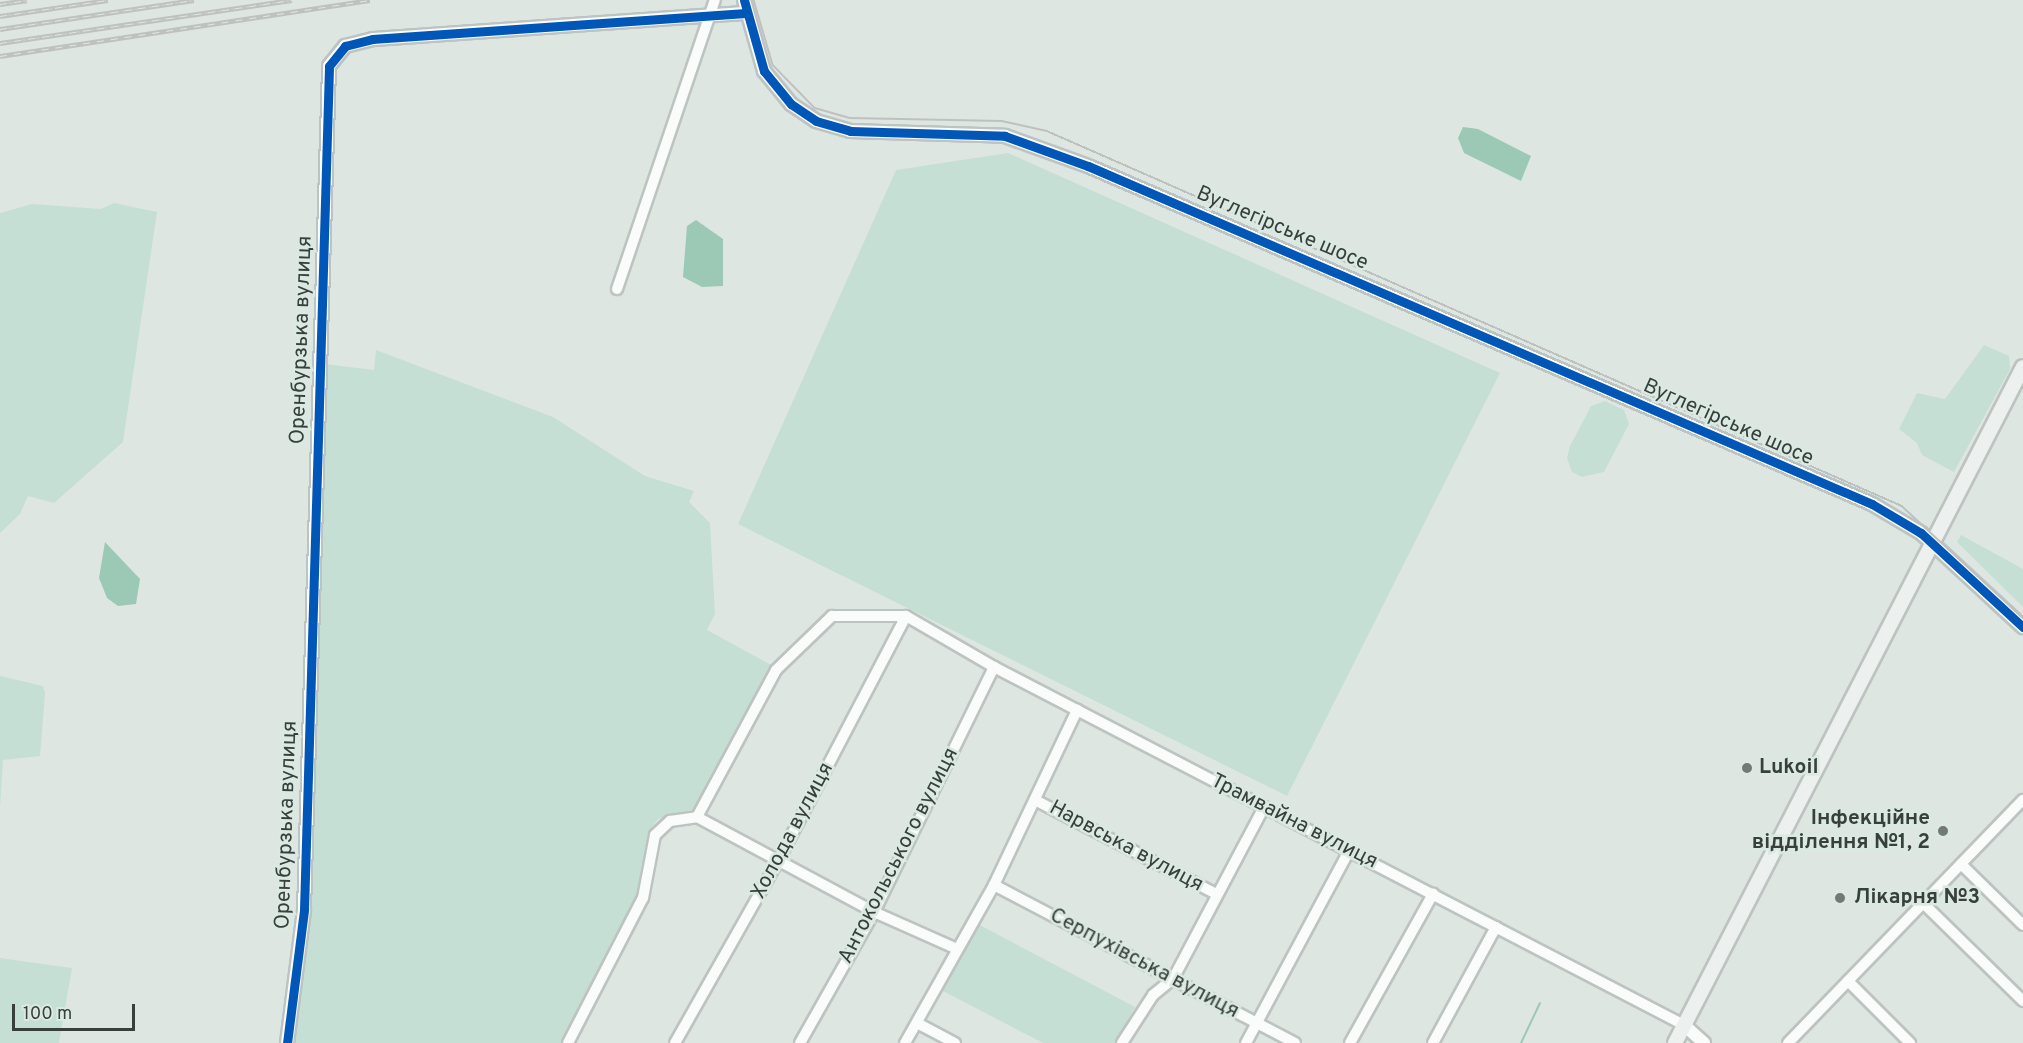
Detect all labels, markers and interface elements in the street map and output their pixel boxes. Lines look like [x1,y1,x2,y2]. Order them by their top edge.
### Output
street label: Вуглегірське шосе [1192,181,1372,277]
street label: Оренбурзька вулиця [286,235,318,445]
street label: Вуглегірське шосе [1639,374,1817,472]
street label: Оренбурзька вулиця [271,720,303,930]
street label: Антокольського вулиця [834,744,964,968]
place label: Lukoil [1759,755,1819,781]
street label: Холода вулиця [746,758,840,904]
marker: Lukoil [1740,761,1754,775]
street label: Трамвайна вулиця [1206,769,1382,875]
street label: Нарвська вулиця [1045,796,1207,898]
place label: Інфекційне відділення №1, 2 [1752,806,1930,856]
marker: Інфекційне відділення №1, 2 [1934,822,1952,840]
place label: Лікарня №3 [1854,885,1980,911]
marker: Лікарня №3 [1831,889,1849,907]
street label: Серпухівська вулиця [1045,903,1243,1025]
scale bar [15,992,138,1030]
text: 100 m [23,1003,72,1026]

